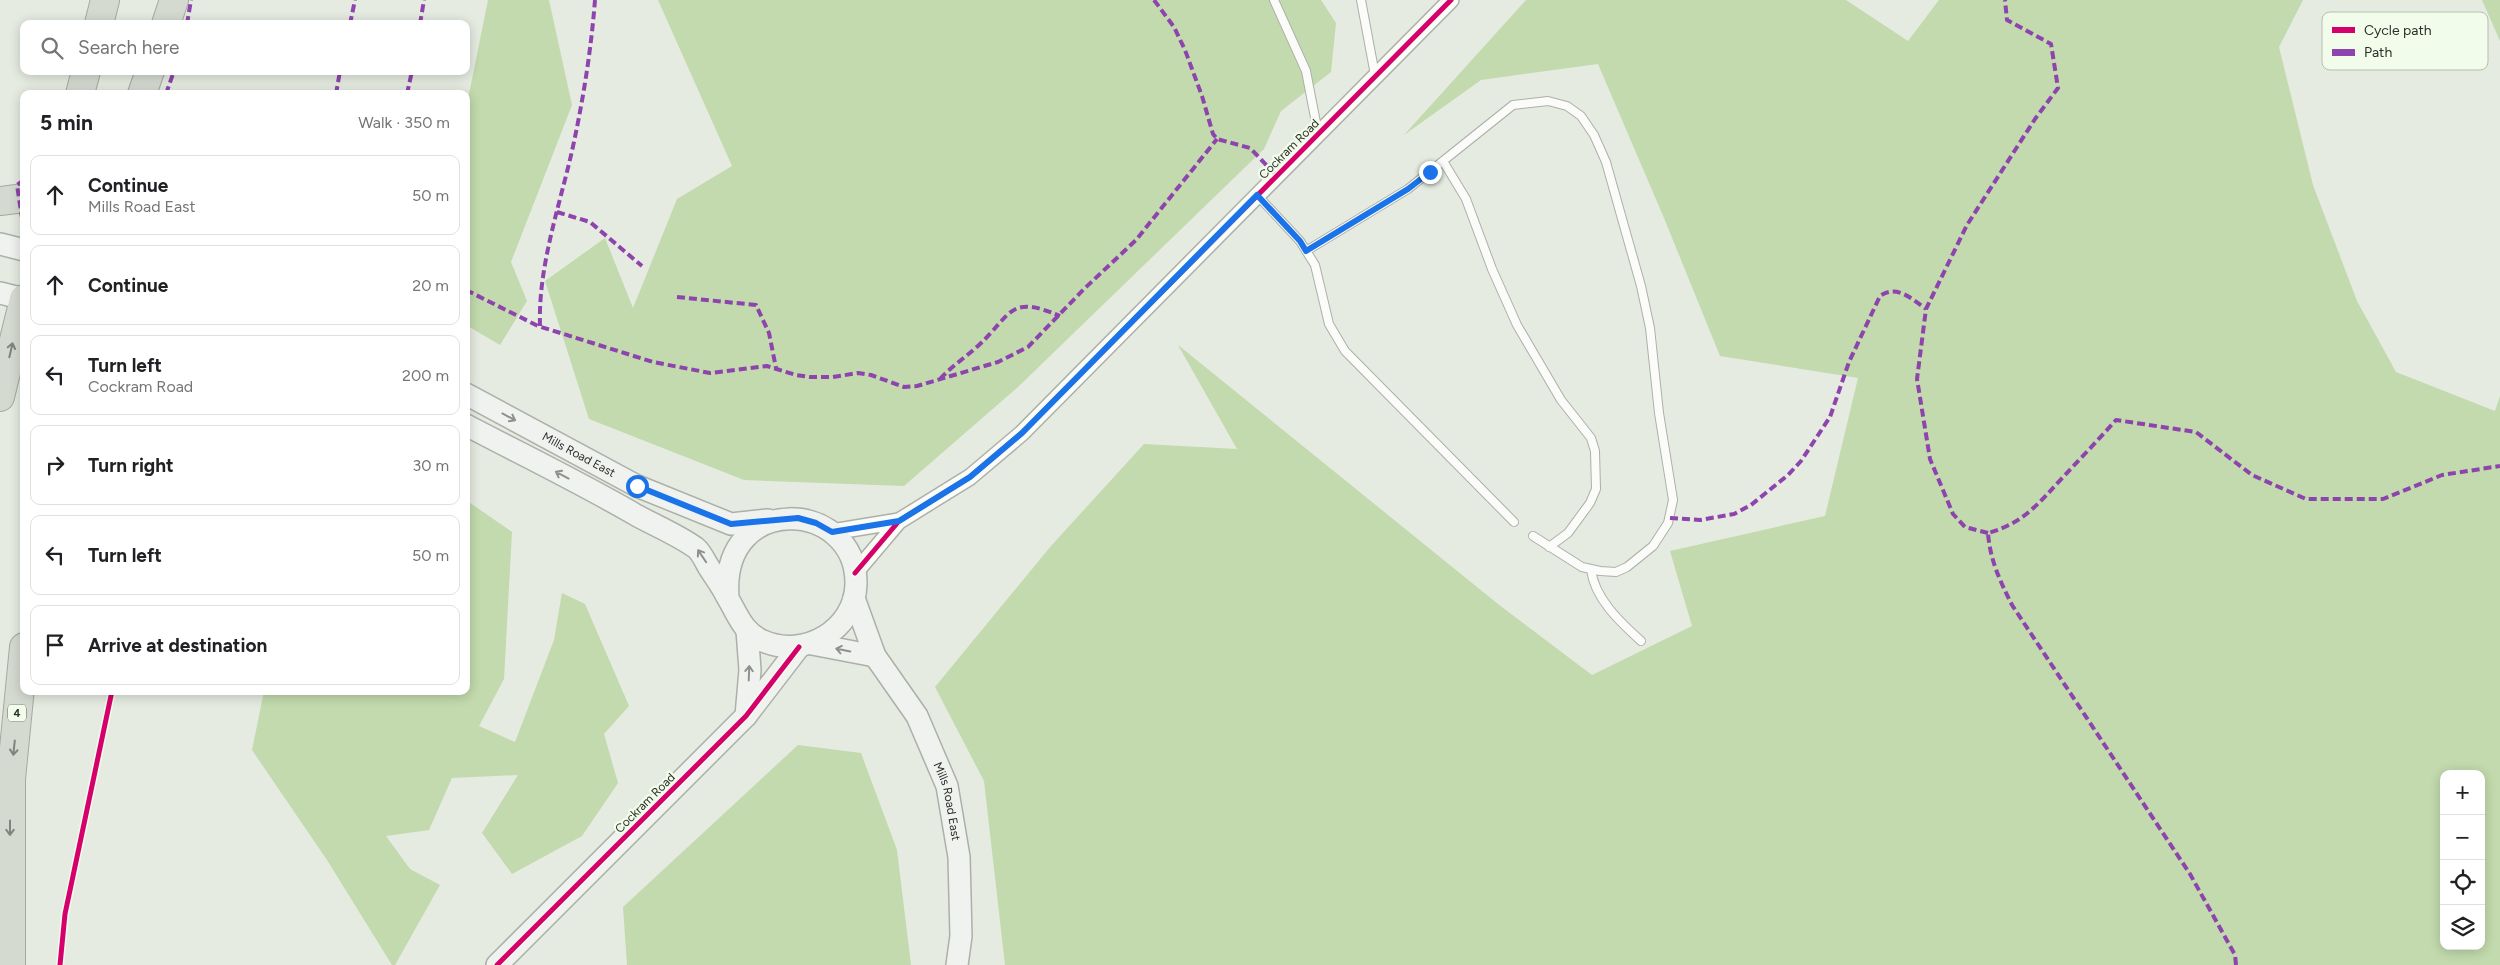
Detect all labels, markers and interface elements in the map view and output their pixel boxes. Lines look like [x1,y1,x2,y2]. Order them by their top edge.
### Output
legend [2322,12,2488,70]
search box [20,20,470,75]
text: Cycle path [2364,22,2432,39]
icon: search [38,34,66,62]
text: Search here [78,36,180,59]
text: Path [2364,44,2392,61]
text: 5 min [40,110,93,135]
text: Walk · 350 m [358,113,450,132]
street label: Cockram Road [1256,116,1322,182]
route end [1419,161,1442,184]
text: Continue [88,174,168,197]
icon: ahead [41,181,69,209]
text: 50 m [412,186,449,205]
text: Mills Road East [88,197,196,216]
icon: ahead [41,271,69,299]
text: Continue [88,274,168,297]
text: 20 m [412,276,449,295]
one-way arrow [7,342,16,358]
text: Turn left [88,354,162,377]
icon: left [41,361,69,389]
text: 200 m [402,366,449,385]
text: Cockram Road [88,377,193,396]
one-way arrow [502,412,517,422]
street label: Mills Road East [540,429,618,480]
icon: right [41,451,69,479]
text: Turn right [88,454,174,477]
text: 30 m [412,456,449,475]
one-way arrow [555,470,570,479]
route start [626,475,649,498]
icon: left [41,541,69,569]
text: Turn left [88,544,162,567]
text: 50 m [412,546,449,565]
one-way arrow [696,549,707,563]
icon: arrive [41,631,69,659]
text: Arrive at destination [88,634,267,657]
one-way arrow [836,645,852,654]
one-way arrow [745,665,754,681]
road number: 4 [8,704,26,721]
one-way arrow [9,739,19,755]
street label: Mills Road East [931,760,963,842]
street label: Cockram Road [612,770,678,836]
map controls [2440,770,2485,950]
button: + [2440,770,2485,815]
button: − [2440,815,2485,860]
one-way arrow [6,820,15,836]
button: locate [2440,860,2485,905]
button: layers [2440,905,2485,950]

